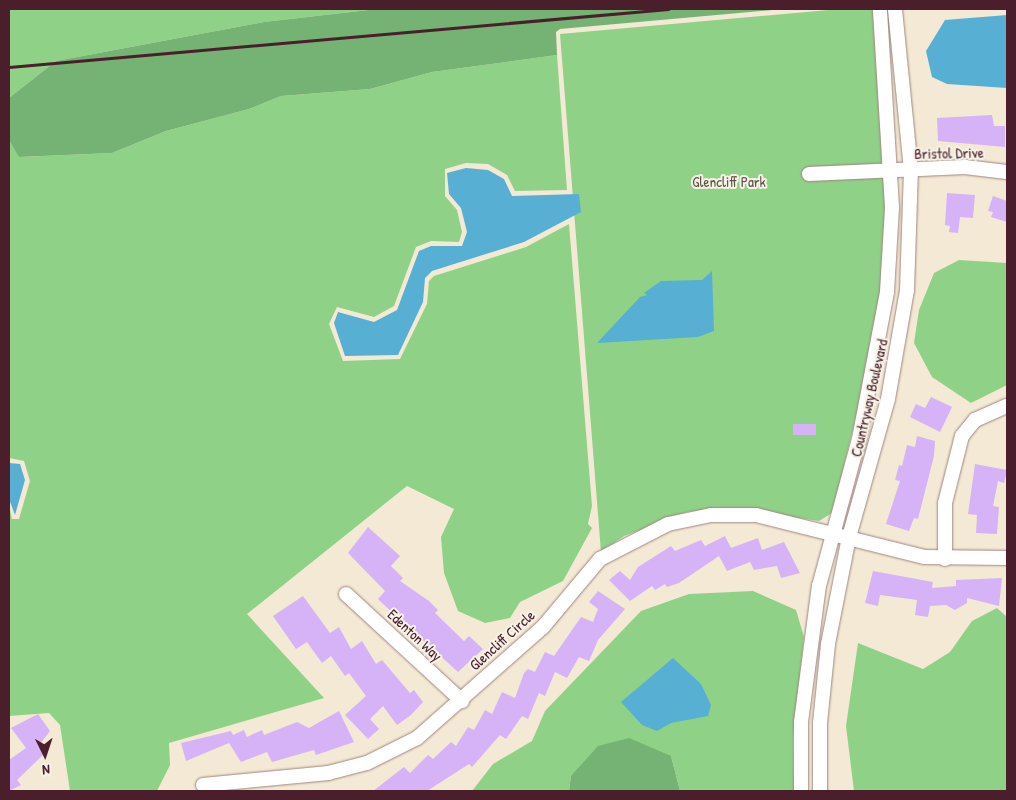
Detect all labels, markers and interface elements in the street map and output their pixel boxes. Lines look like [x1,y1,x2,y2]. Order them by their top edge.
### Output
street label: Bristol Drive [914,143,984,163]
park label: Glencliff Park [692,173,766,191]
street label: Countryway Boulevard [847,337,891,459]
street label: Edenton Way [384,605,446,665]
street label: Glencliff Circle [466,606,538,674]
north arrow [20,730,70,780]
text: N [42,761,50,780]

